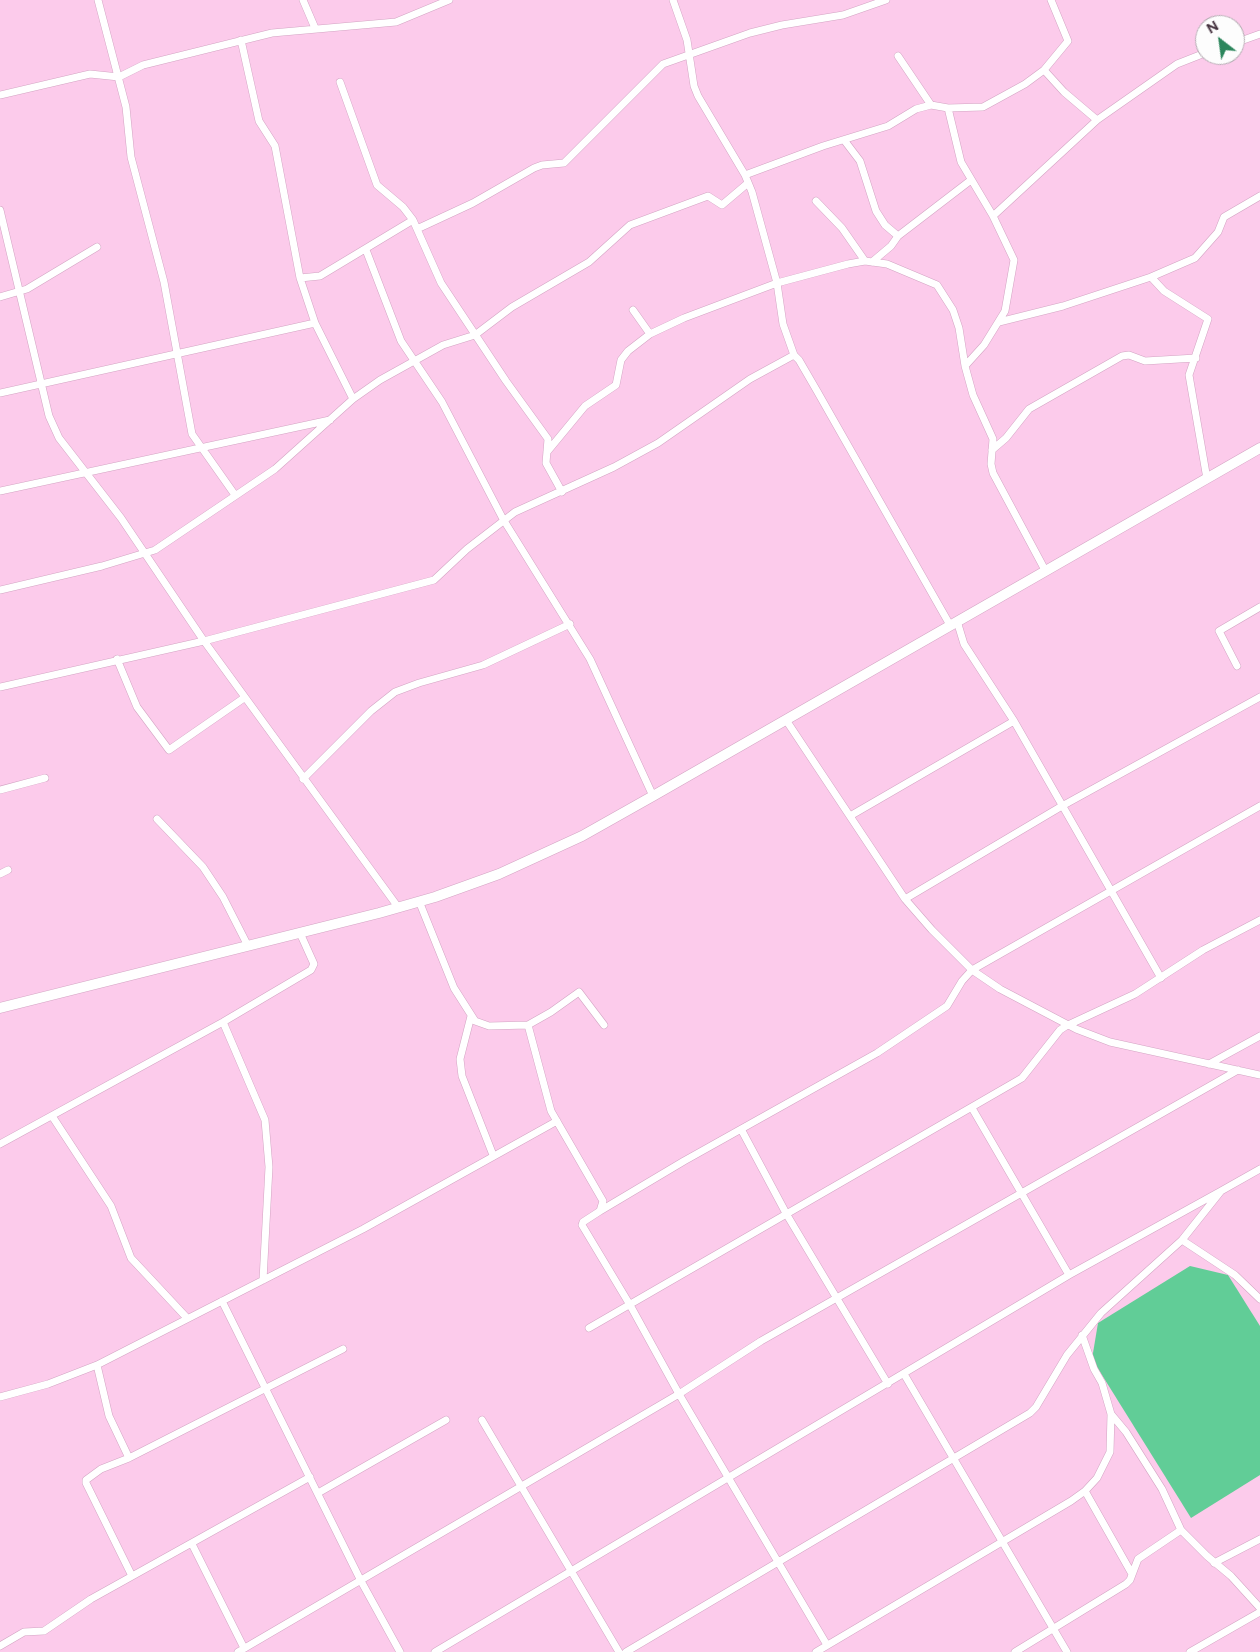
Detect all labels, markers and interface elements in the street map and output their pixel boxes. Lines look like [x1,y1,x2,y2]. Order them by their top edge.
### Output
north arrow [1195,15,1245,65]
text: N [1204,17,1222,38]

